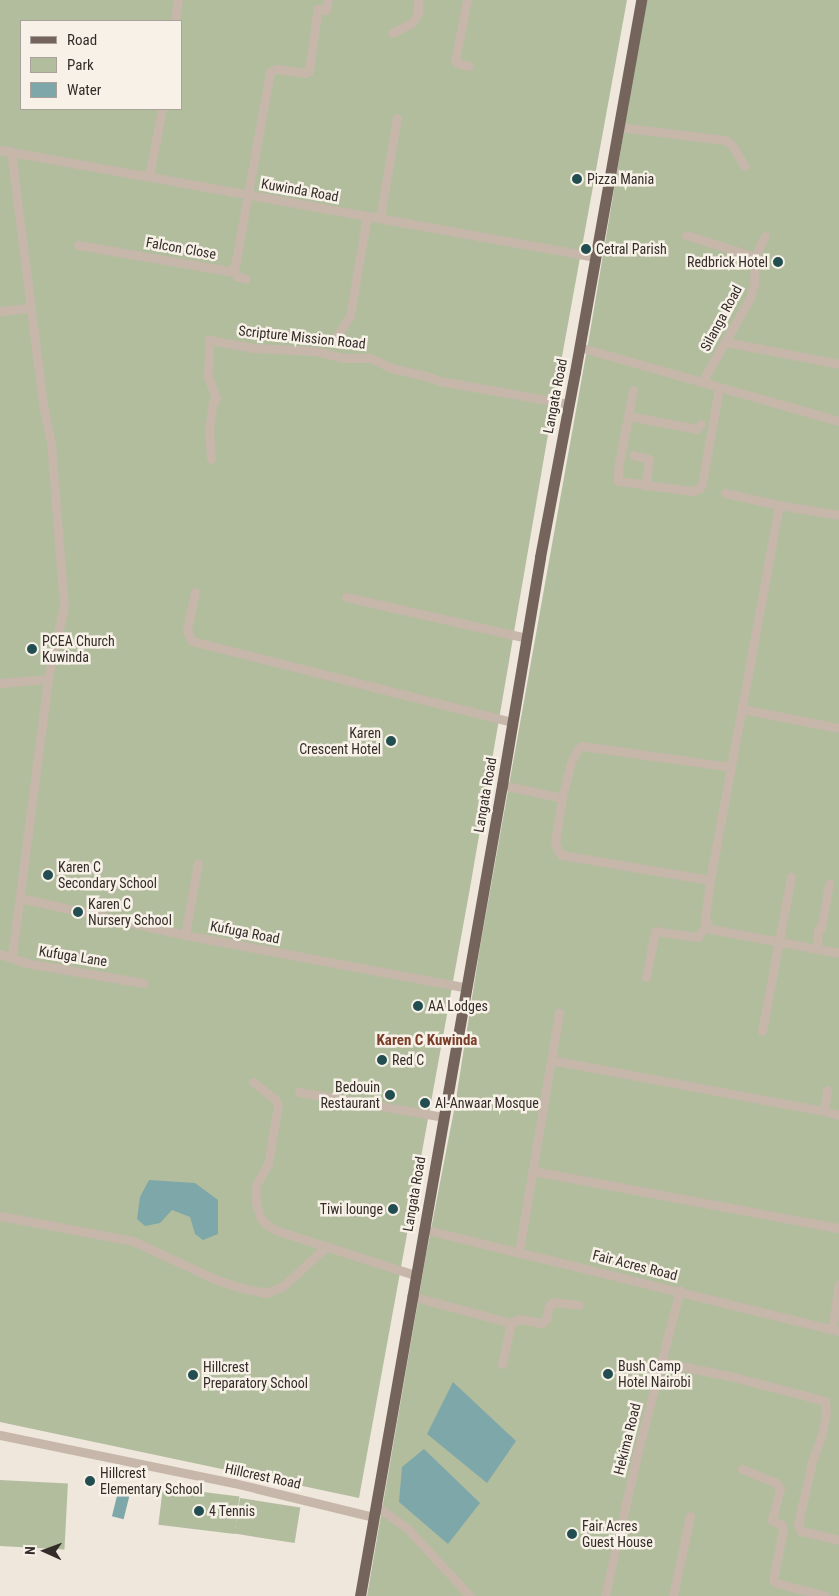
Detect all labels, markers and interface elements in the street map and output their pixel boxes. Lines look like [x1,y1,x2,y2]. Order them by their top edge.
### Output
legend [20,20,182,110]
text: Road [67,31,97,49]
text: Park [67,56,94,74]
text: Water [67,81,101,99]
place label: Pizza Mania [587,171,654,187]
marker: Pizza Mania [571,173,583,185]
street label: Kuwinda Road [260,175,340,205]
street label: Falcon Close [145,234,217,262]
place label: Cetral Parish [596,241,667,257]
marker: Cetral Parish [580,243,592,255]
place label: Redbrick Hotel [687,254,768,270]
marker: Redbrick Hotel [772,256,784,268]
street label: Silanga Road [697,282,745,354]
street label: Scripture Mission Road [238,322,366,352]
street label: Langata Road [540,357,570,435]
place label: PCEA Church Kuwinda [42,633,115,666]
marker: PCEA Church Kuwinda [26,643,38,655]
place label: Karen Crescent Hotel [299,725,381,758]
marker: Karen Crescent Hotel [385,735,397,747]
street label: Langata Road [470,756,500,834]
place label: Karen C Secondary School [58,859,157,892]
marker: Karen C Secondary School [42,869,54,881]
place label: Karen C Nursery School [88,896,172,929]
marker: Karen C Nursery School [72,906,84,918]
street label: Kufuga Road [209,917,281,947]
street label: Kufuga Lane [38,942,108,970]
place label: AA Lodges [428,998,488,1014]
marker: AA Lodges [412,1000,424,1012]
district label: Karen C Kuwinda [377,1032,477,1050]
place label: Red C [392,1052,424,1068]
marker: Red C [376,1054,388,1066]
place label: Bedouin Restaurant [320,1079,380,1112]
marker: Bedouin Restaurant [384,1089,396,1101]
place label: Al-Anwaar Mosque [435,1095,539,1111]
marker: Al-Anwaar Mosque [419,1097,431,1109]
street label: Langata Road [399,1155,429,1233]
place label: Tiwi lounge [320,1201,383,1217]
marker: Tiwi lounge [387,1203,399,1215]
street label: Fair Acres Road [591,1246,679,1284]
place label: Bush Camp Hotel Nairobi [618,1358,691,1390]
place label: Hillcrest Preparatory School [203,1359,308,1391]
marker: Bush Camp Hotel Nairobi [602,1368,614,1380]
marker: Hillcrest Preparatory School [187,1369,199,1381]
street label: Hekima Road [610,1401,644,1477]
street label: Hillcrest Road [223,1460,303,1492]
place label: Hillcrest Elementary School [100,1465,203,1498]
marker: Hillcrest Elementary School [84,1475,96,1487]
place label: 4 Tennis [209,1503,255,1519]
marker: 4 Tennis [193,1505,205,1517]
place label: Fair Acres Guest House [582,1518,653,1550]
north arrow [20,1526,70,1576]
marker: Fair Acres Guest House [566,1528,578,1540]
text: N [22,1546,38,1555]

